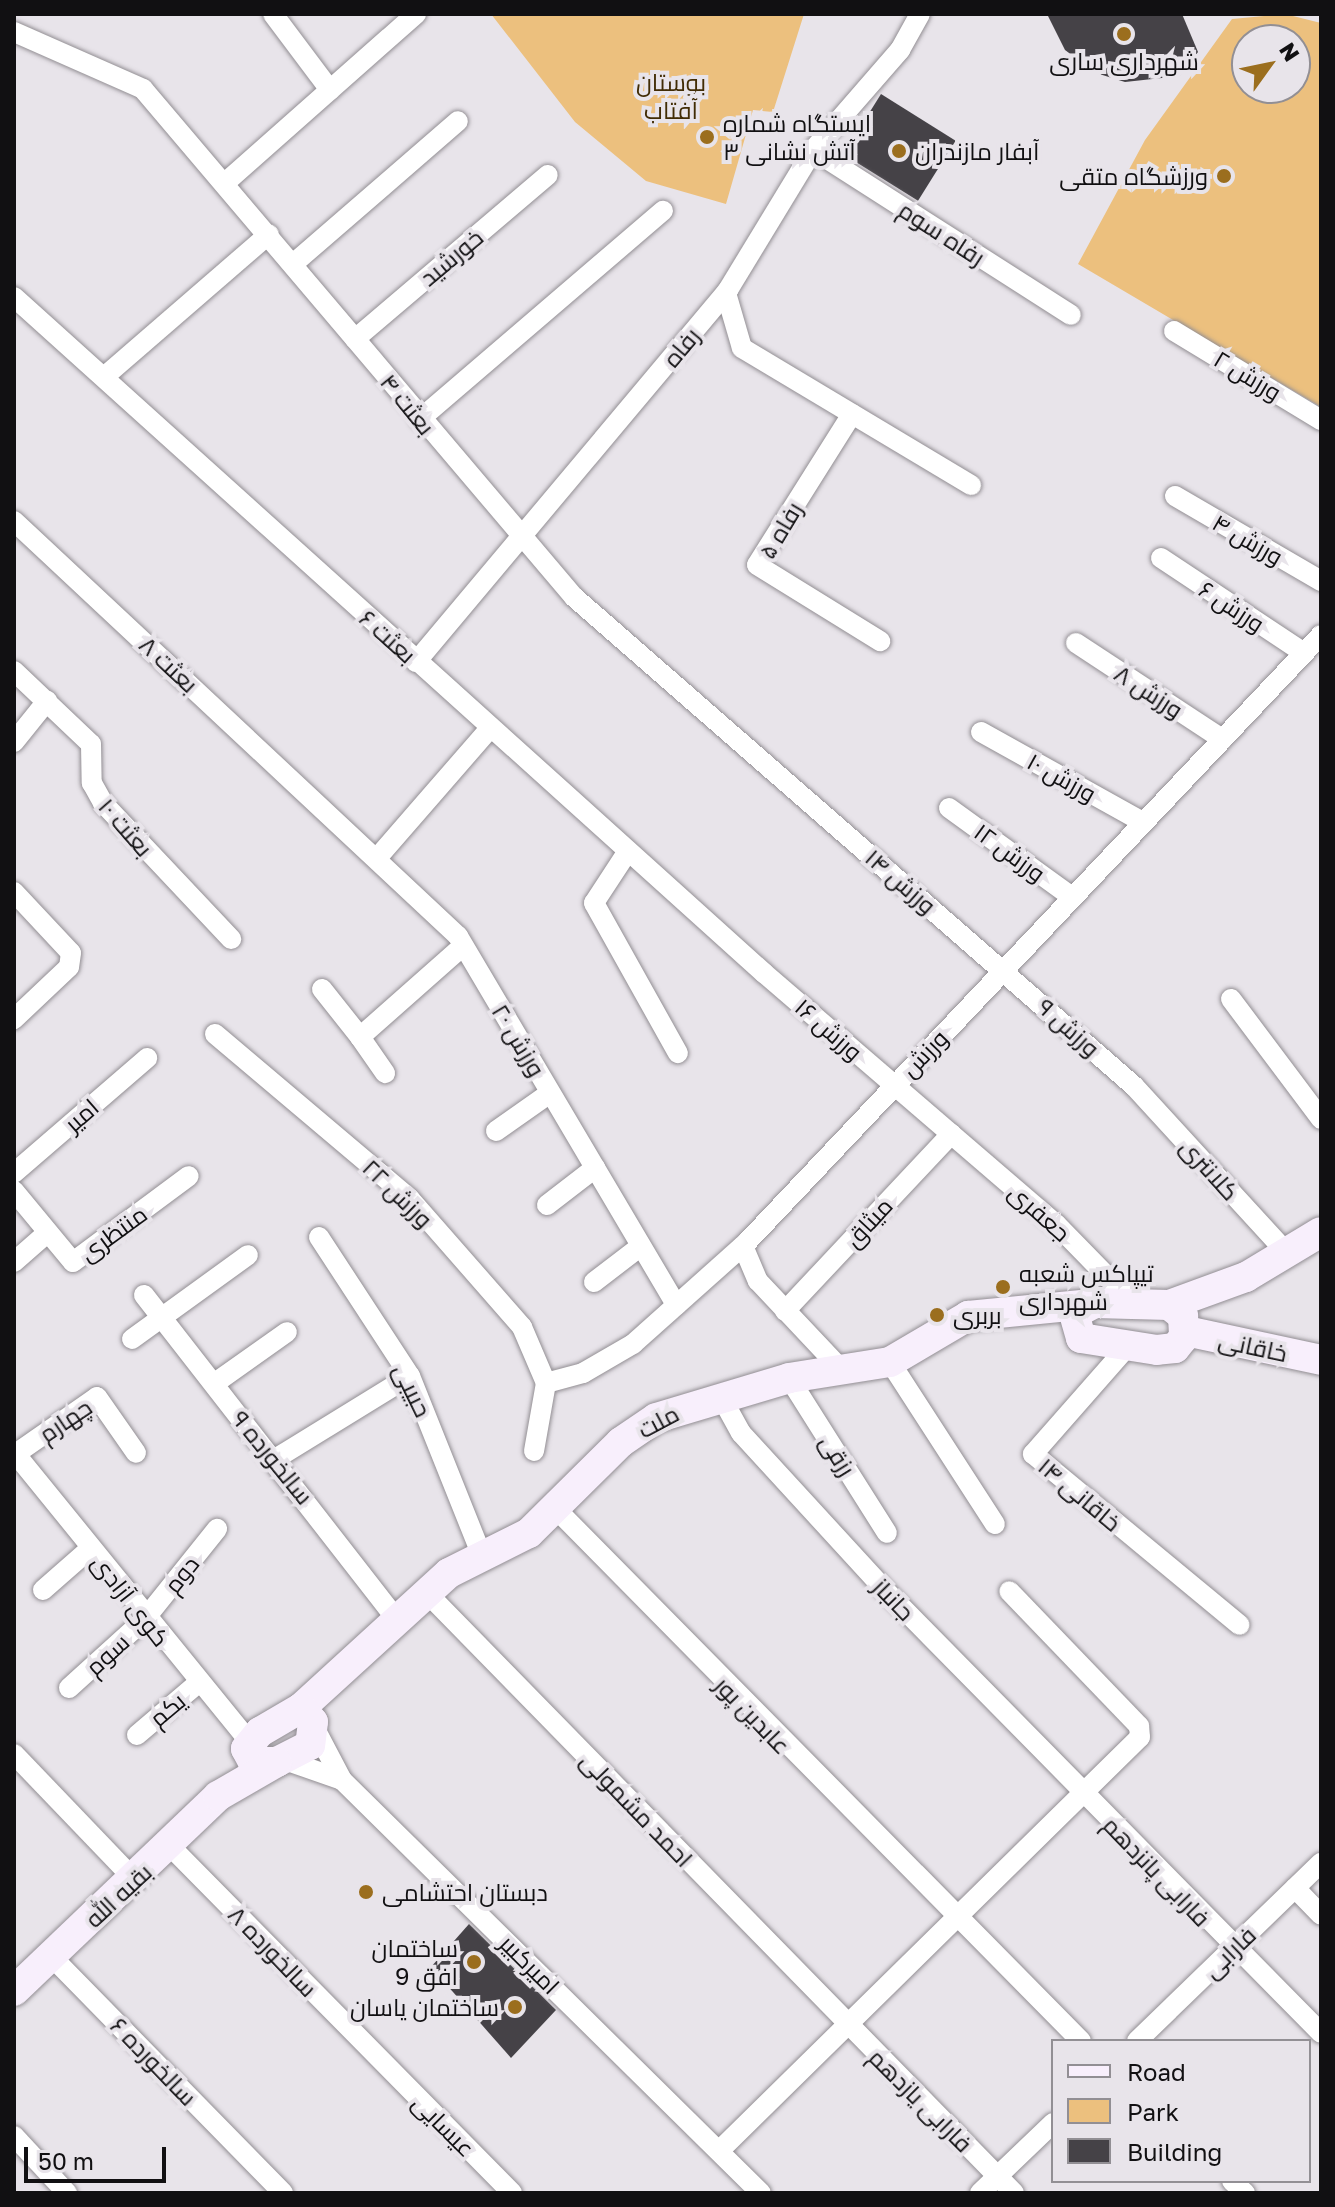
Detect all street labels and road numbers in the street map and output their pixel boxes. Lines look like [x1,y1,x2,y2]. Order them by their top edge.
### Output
street label: رفاه سوم [894,195,990,271]
street label: خورشید [414,222,488,292]
street label: رفاه [656,322,706,372]
street label: ورزش ۲ [1209,344,1287,406]
street label: بعثت ۴ [375,368,441,440]
street label: رفاه ۵ [752,496,808,564]
street label: ورزش ۴ [1208,507,1288,571]
street label: ورزش ۶ [1194,574,1270,638]
street label: بعثت ۶ [354,603,422,669]
street label: بعثت ٨ [134,630,204,698]
street label: ورزش ۸ [1109,658,1189,724]
street label: ورزش ۱۰ [1023,746,1101,808]
street label: بعثت ۱۰ [93,792,159,862]
street label: ورزش ۱۲ [969,817,1051,887]
street label: ورزش ۱۴ [860,843,942,919]
street label: ورزش ۱۶ [789,992,869,1066]
street label: ورزش ۹ [1032,992,1106,1062]
street label: ورزش ۲۰ [486,999,552,1081]
street label: ورزش [895,1023,953,1083]
street label: امیر [58,1092,104,1138]
street label: کلانتری [1175,1132,1245,1206]
street label: ورزش ۲۲ [357,1153,439,1233]
street label: جعفری [1003,1177,1077,1247]
street label: میثاق [838,1191,898,1253]
street label: منتظری [74,1199,152,1267]
street label: خاقانی [1216,1325,1290,1367]
street label: حبیبی [388,1359,438,1421]
street label: چهارم [33,1392,97,1448]
street label: ملت [633,1398,683,1444]
street label: سالخورده ۹ [226,1404,320,1510]
street label: رزقی [814,1429,862,1481]
street label: خاقانی ۱۴ [1033,1451,1127,1537]
street label: کوی آزادی [86,1548,176,1652]
street label: دوم [157,1550,205,1598]
street label: جانباز [867,1572,921,1626]
street label: سوم [79,1627,135,1681]
street label: عابدین پور [709,1670,797,1760]
street label: یکم [143,1686,191,1732]
street label: احمد مشمولی [575,1745,699,1873]
street label: فارابی پانزدهم [1097,1810,1217,1932]
street label: بقیه الله [79,1857,157,1933]
street label: سالخورده ۸ [223,1900,323,2002]
street label: فارابی [1197,1920,1261,1984]
street label: امیرکبیر [494,1928,566,2000]
street label: سالخورده ۶ [105,2011,203,2111]
street label: فارابی یازدهم [863,2042,979,2158]
street label: عیسایی [407,2088,481,2162]

